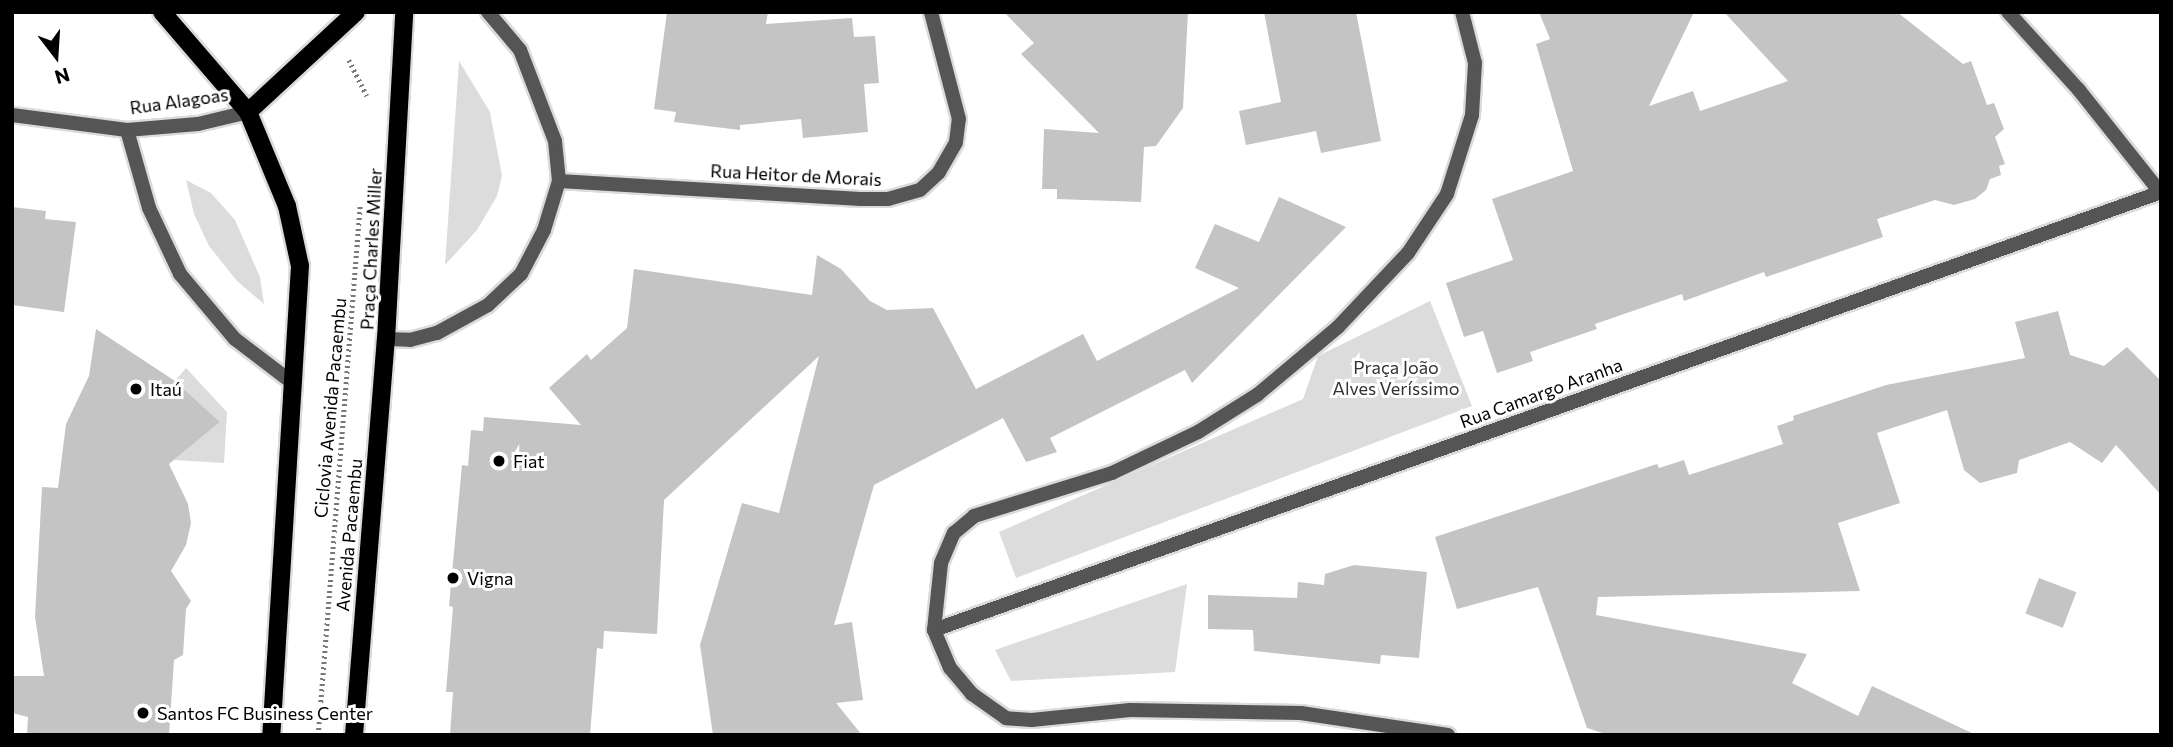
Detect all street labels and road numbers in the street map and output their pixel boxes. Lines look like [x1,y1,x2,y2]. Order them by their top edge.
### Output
street label: Rua Alagoas [128,83,230,119]
street label: Rua Heitor de Morais [710,160,882,190]
street label: Praça Charles Miller [356,167,386,331]
street label: Ciclovia Avenida Pacaembu [310,297,350,519]
street label: Rua Camargo Aranha [1457,354,1625,432]
street label: Avenida Pacaembu [332,458,366,612]

